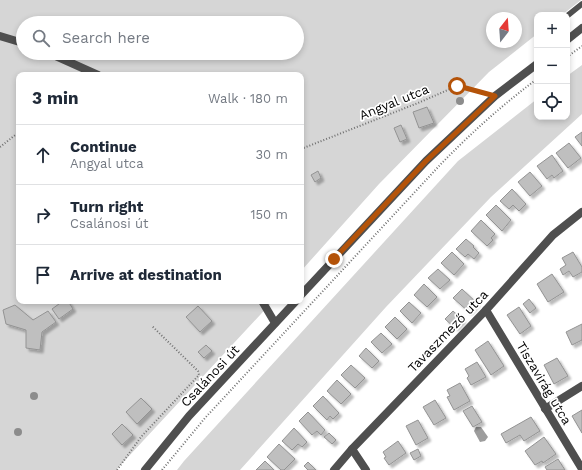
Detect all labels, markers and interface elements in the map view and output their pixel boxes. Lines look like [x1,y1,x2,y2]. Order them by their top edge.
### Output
north arrow [486,12,522,48]
map controls [534,12,570,120]
button: + [534,12,570,48]
search box [16,16,304,60]
icon: search [30,27,52,49]
text: Search here [62,29,150,47]
button: − [534,48,570,84]
route start [448,77,466,95]
street label: Angyal utca [357,81,431,123]
button: locate [534,84,570,120]
text: 3 min [32,88,78,108]
text: Walk · 180 m [208,91,288,106]
text: Continue [70,138,137,156]
icon: ahead [32,144,54,166]
text: 30 m [256,147,288,162]
text: Angyal utca [70,156,144,171]
text: Turn right [70,198,143,216]
icon: right [32,204,54,226]
text: 150 m [250,207,288,222]
text: Csalánosi út [70,216,149,231]
route end [325,250,343,268]
icon: arrive [32,264,54,286]
text: Arrive at destination [70,266,222,284]
street label: Tavaszmező utca [405,286,492,375]
street label: Tiszavirág utca [513,339,575,428]
street label: Csalánosi út [178,342,243,410]

